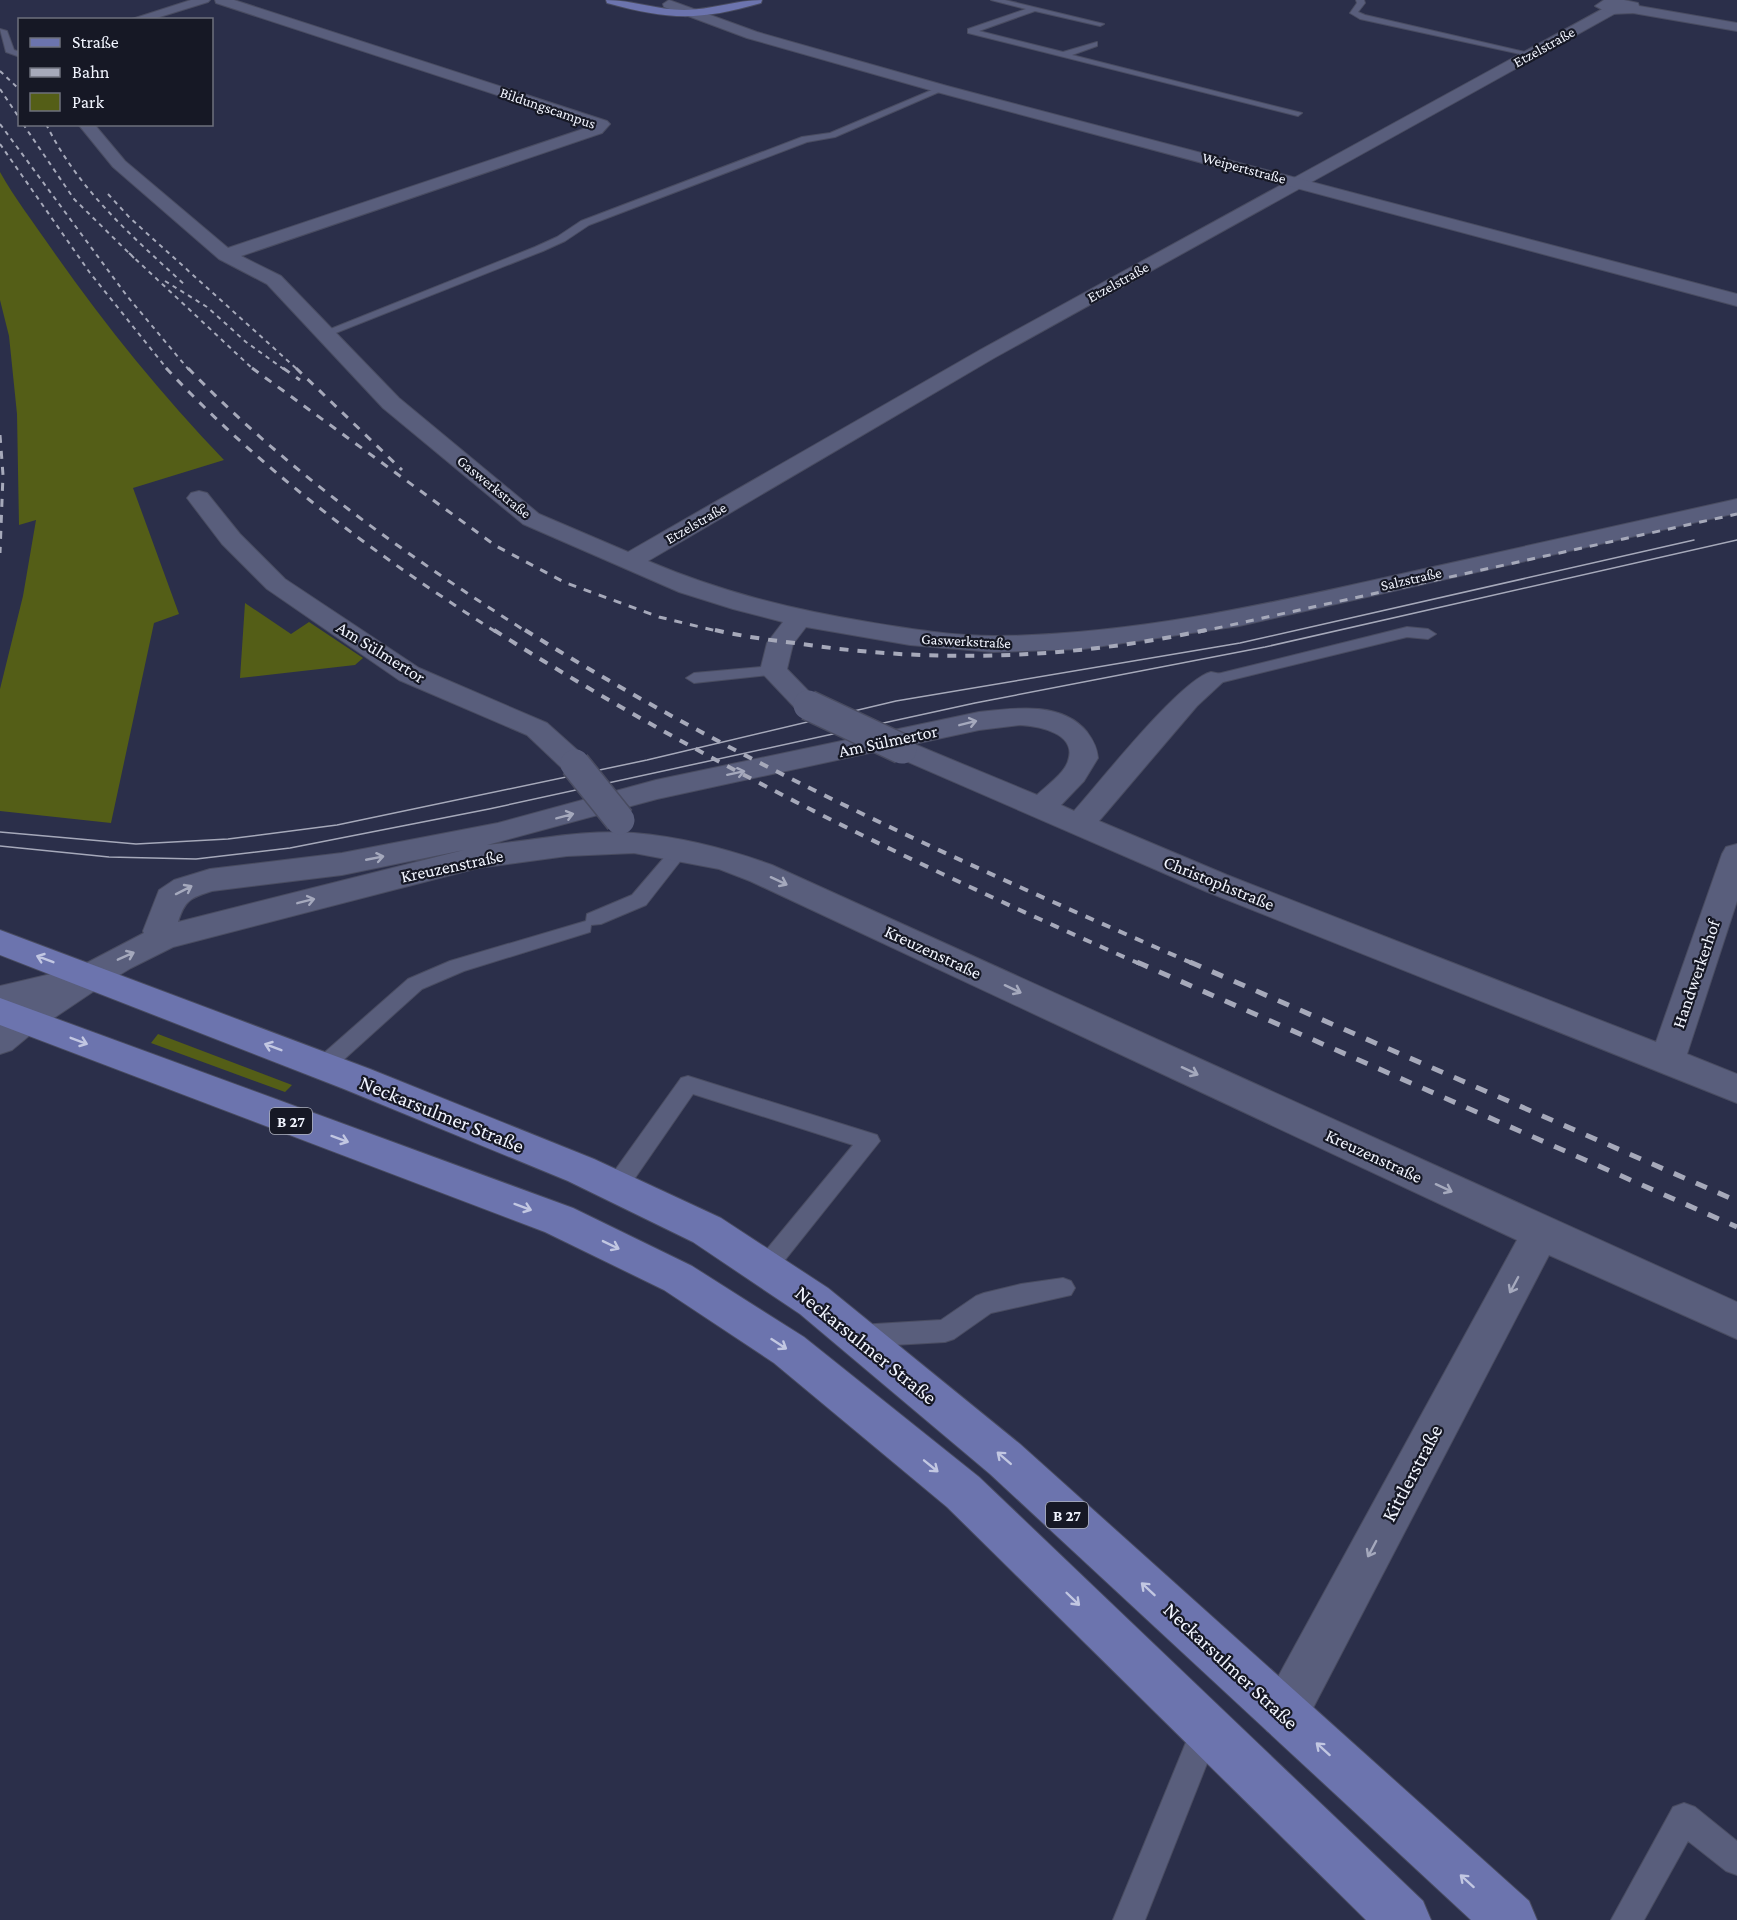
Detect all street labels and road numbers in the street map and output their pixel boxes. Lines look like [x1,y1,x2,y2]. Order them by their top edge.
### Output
street label: Etzelstraße [1511,23,1578,70]
street label: Bildungscampus [498,84,598,133]
street label: Weipertstraße [1200,149,1288,188]
street label: Etzelstraße [1085,258,1152,305]
street label: Gaswerkstraße [454,453,534,522]
street label: Etzelstraße [663,499,730,547]
street label: Salzstraße [1379,564,1443,594]
street label: Am Sülmertor [333,617,430,687]
street label: Gaswerkstraße [921,631,1012,651]
street label: Am Sülmertor [837,721,940,761]
street label: Kreuzenstraße [399,845,505,887]
street label: Christophstraße [1161,852,1277,914]
street label: Handwerkerhof [1668,916,1724,1031]
street label: Kreuzenstraße [881,921,985,983]
street label: Neckarsulmer Straße [356,1070,528,1158]
road number: B 27 [270,1108,312,1134]
street label: Kreuzenstraße [1322,1125,1426,1187]
street label: Neckarsulmer Straße [790,1280,942,1410]
street label: Kittlerstraße [1376,1420,1448,1526]
road number: B 27 [1046,1502,1088,1528]
street label: Neckarsulmer Straße [1159,1597,1303,1735]

